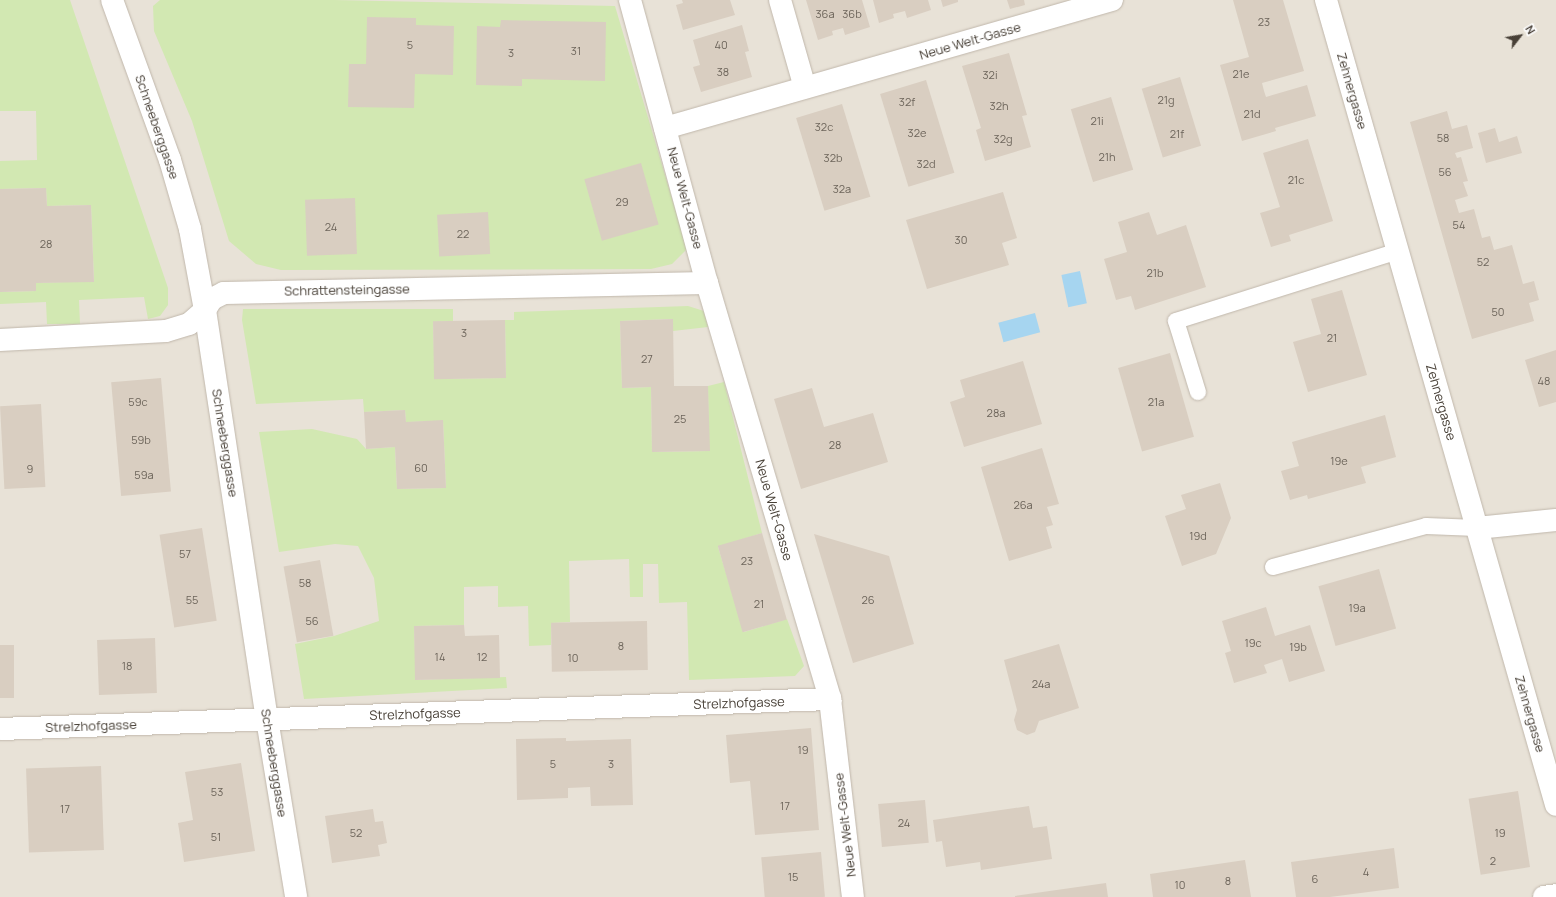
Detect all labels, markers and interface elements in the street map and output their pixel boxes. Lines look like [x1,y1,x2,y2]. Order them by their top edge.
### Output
house number: 36a [815,7,835,21]
house number: 36b [842,7,862,21]
house number: 23 [1258,15,1270,29]
north arrow [1500,16,1540,56]
street label: Neue Welt-Gasse [918,19,1022,63]
text: N [1522,22,1539,37]
house number: 5 [407,38,413,52]
house number: 40 [714,38,728,52]
house number: 31 [571,44,581,58]
house number: 3 [508,46,514,60]
street label: Zehnergasse [1334,51,1370,131]
house number: 38 [717,65,729,79]
house number: 21e [1233,67,1249,81]
house number: 32i [983,68,997,82]
street label: Schneeberggasse [132,73,182,181]
house number: 21g [1157,93,1175,107]
house number: 32f [899,95,915,109]
house number: 32h [990,99,1008,113]
house number: 21d [1243,107,1261,121]
house number: 21i [1090,114,1104,128]
house number: 32c [815,120,833,134]
house number: 32e [908,126,926,140]
house number: 21f [1170,127,1184,141]
house number: 58 [1437,131,1449,145]
house number: 32g [994,132,1012,146]
street label: Neue Welt-Gasse [664,145,706,251]
house number: 21h [1098,150,1116,164]
house number: 32b [824,151,842,165]
house number: 32d [917,157,935,171]
house number: 56 [1438,165,1452,179]
house number: 21c [1288,173,1304,187]
house number: 32a [833,182,851,196]
house number: 29 [615,195,629,209]
house number: 54 [1453,218,1465,232]
house number: 24 [325,220,337,234]
house number: 22 [457,227,469,241]
house number: 30 [955,233,967,247]
house number: 28 [40,237,52,251]
house number: 52 [1477,255,1489,269]
house number: 21b [1146,266,1164,280]
street label: Schrattensteingasse [284,281,410,299]
house number: 50 [1491,305,1505,319]
house number: 3 [461,326,467,340]
house number: 21 [1327,331,1337,345]
house number: 27 [641,352,653,366]
street label: Zehnergasse [1423,362,1459,442]
house number: 48 [1538,374,1550,388]
street label: Schneeberggasse [209,388,241,498]
house number: 59c [128,395,148,409]
house number: 21a [1148,395,1164,409]
house number: 28a [987,406,1005,420]
house number: 25 [674,412,686,426]
house number: 59b [131,433,151,447]
house number: 28 [829,438,841,452]
house number: 19e [1330,454,1348,468]
street label: Neue Welt-Gasse [752,458,796,562]
house number: 60 [414,461,428,475]
house number: 9 [27,462,33,476]
house number: 59a [134,468,154,482]
house number: 26a [1013,498,1033,512]
house number: 19d [1189,529,1207,543]
house number: 57 [179,547,191,561]
house number: 23 [741,554,753,568]
house number: 58 [299,576,311,590]
house number: 55 [186,593,198,607]
house number: 26 [861,593,875,607]
house number: 21 [754,597,764,611]
house number: 19a [1348,601,1366,615]
house number: 56 [305,614,319,628]
house number: 19c [1244,636,1262,650]
house number: 8 [618,639,624,653]
house number: 19b [1289,640,1307,654]
house number: 14 [435,650,445,664]
house number: 12 [477,650,487,664]
house number: 10 [568,651,578,665]
house number: 18 [122,659,132,673]
street label: Zehnergasse [1512,674,1548,754]
house number: 24a [1032,677,1050,691]
street label: Strelzhofgasse [693,694,785,712]
street label: Strelzhofgasse [369,705,461,723]
street label: Schneeberggasse [258,708,290,818]
street label: Strelzhofgasse [45,717,137,735]
house number: 19 [797,743,809,757]
house number: 5 [550,757,556,771]
house number: 3 [608,757,614,771]
street label: Neue Welt-Gasse [831,772,859,878]
house number: 53 [211,785,223,799]
house number: 17 [780,799,790,813]
house number: 17 [60,802,70,816]
house number: 24 [898,816,910,830]
house number: 52 [350,826,362,840]
house number: 19 [1494,826,1506,840]
house number: 51 [211,830,221,844]
house number: 2 [1490,854,1496,868]
house number: 4 [1363,865,1369,879]
house number: 15 [788,870,798,884]
house number: 6 [1312,872,1318,886]
house number: 8 [1225,874,1231,888]
house number: 10 [1175,878,1185,892]

